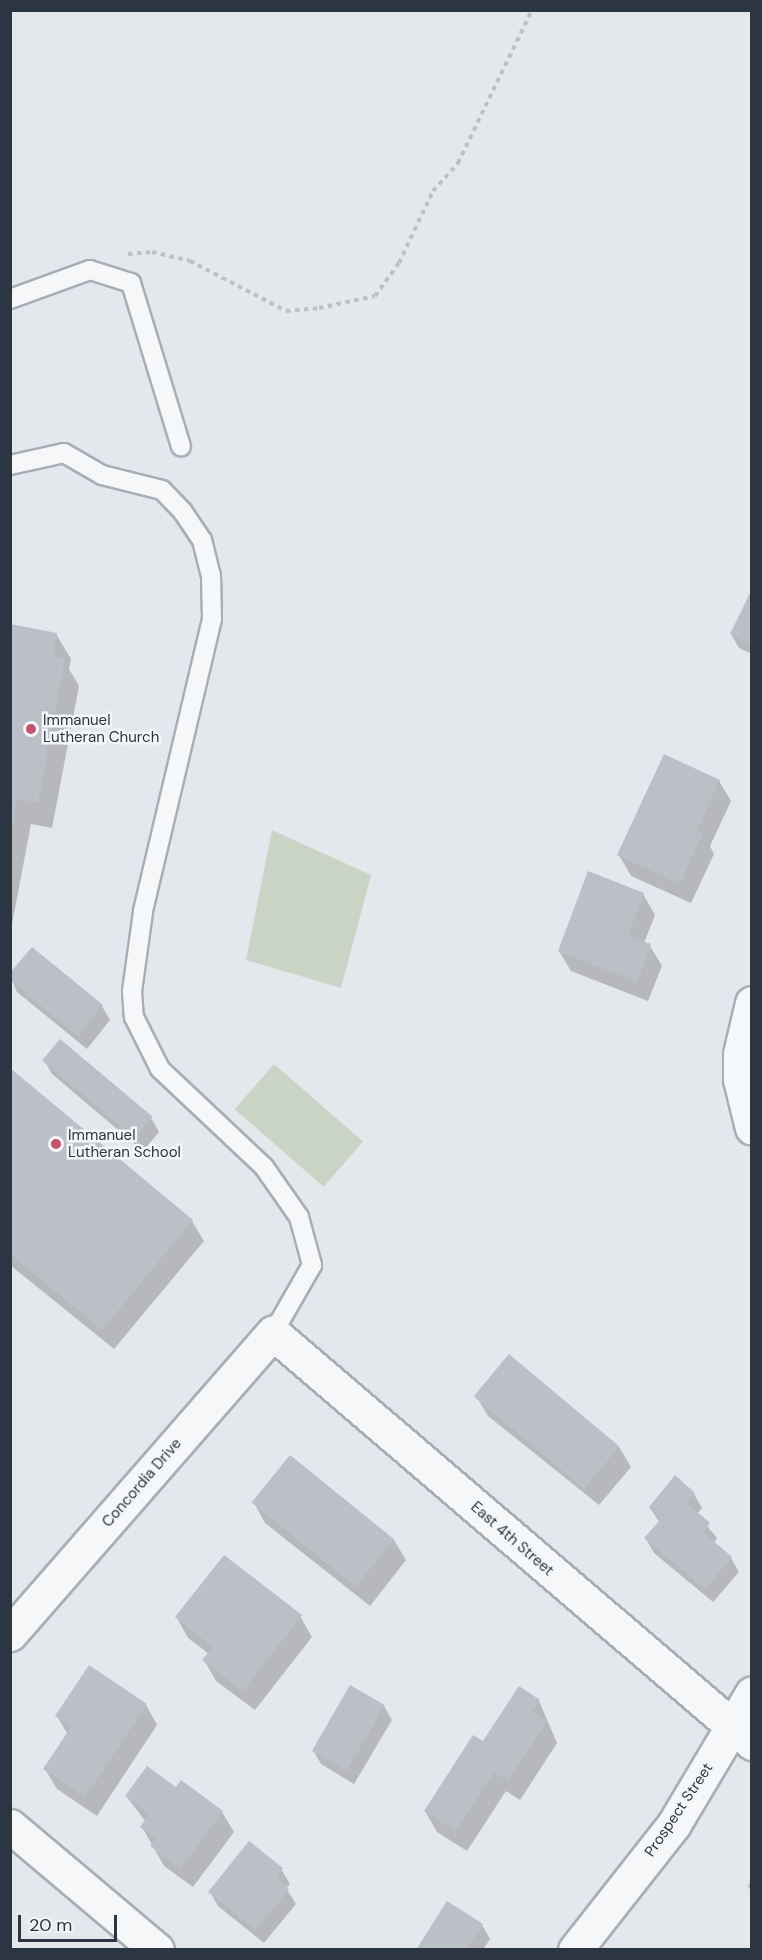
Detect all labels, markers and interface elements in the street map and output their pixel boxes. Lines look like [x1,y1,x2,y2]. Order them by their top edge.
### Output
place label: Immanuel Lutheran Church [43,711,159,746]
marker: Immanuel Lutheran Church [24,722,38,736]
place label: Immanuel Lutheran School [68,1126,181,1161]
marker: Immanuel Lutheran School [49,1137,63,1151]
street label: Concordia Drive [99,1435,185,1531]
street label: East 4th Street [467,1498,557,1580]
street label: Prospect Street [641,1760,717,1860]
scale bar [21,1903,120,1941]
text: 20 m [29,1913,72,1937]

